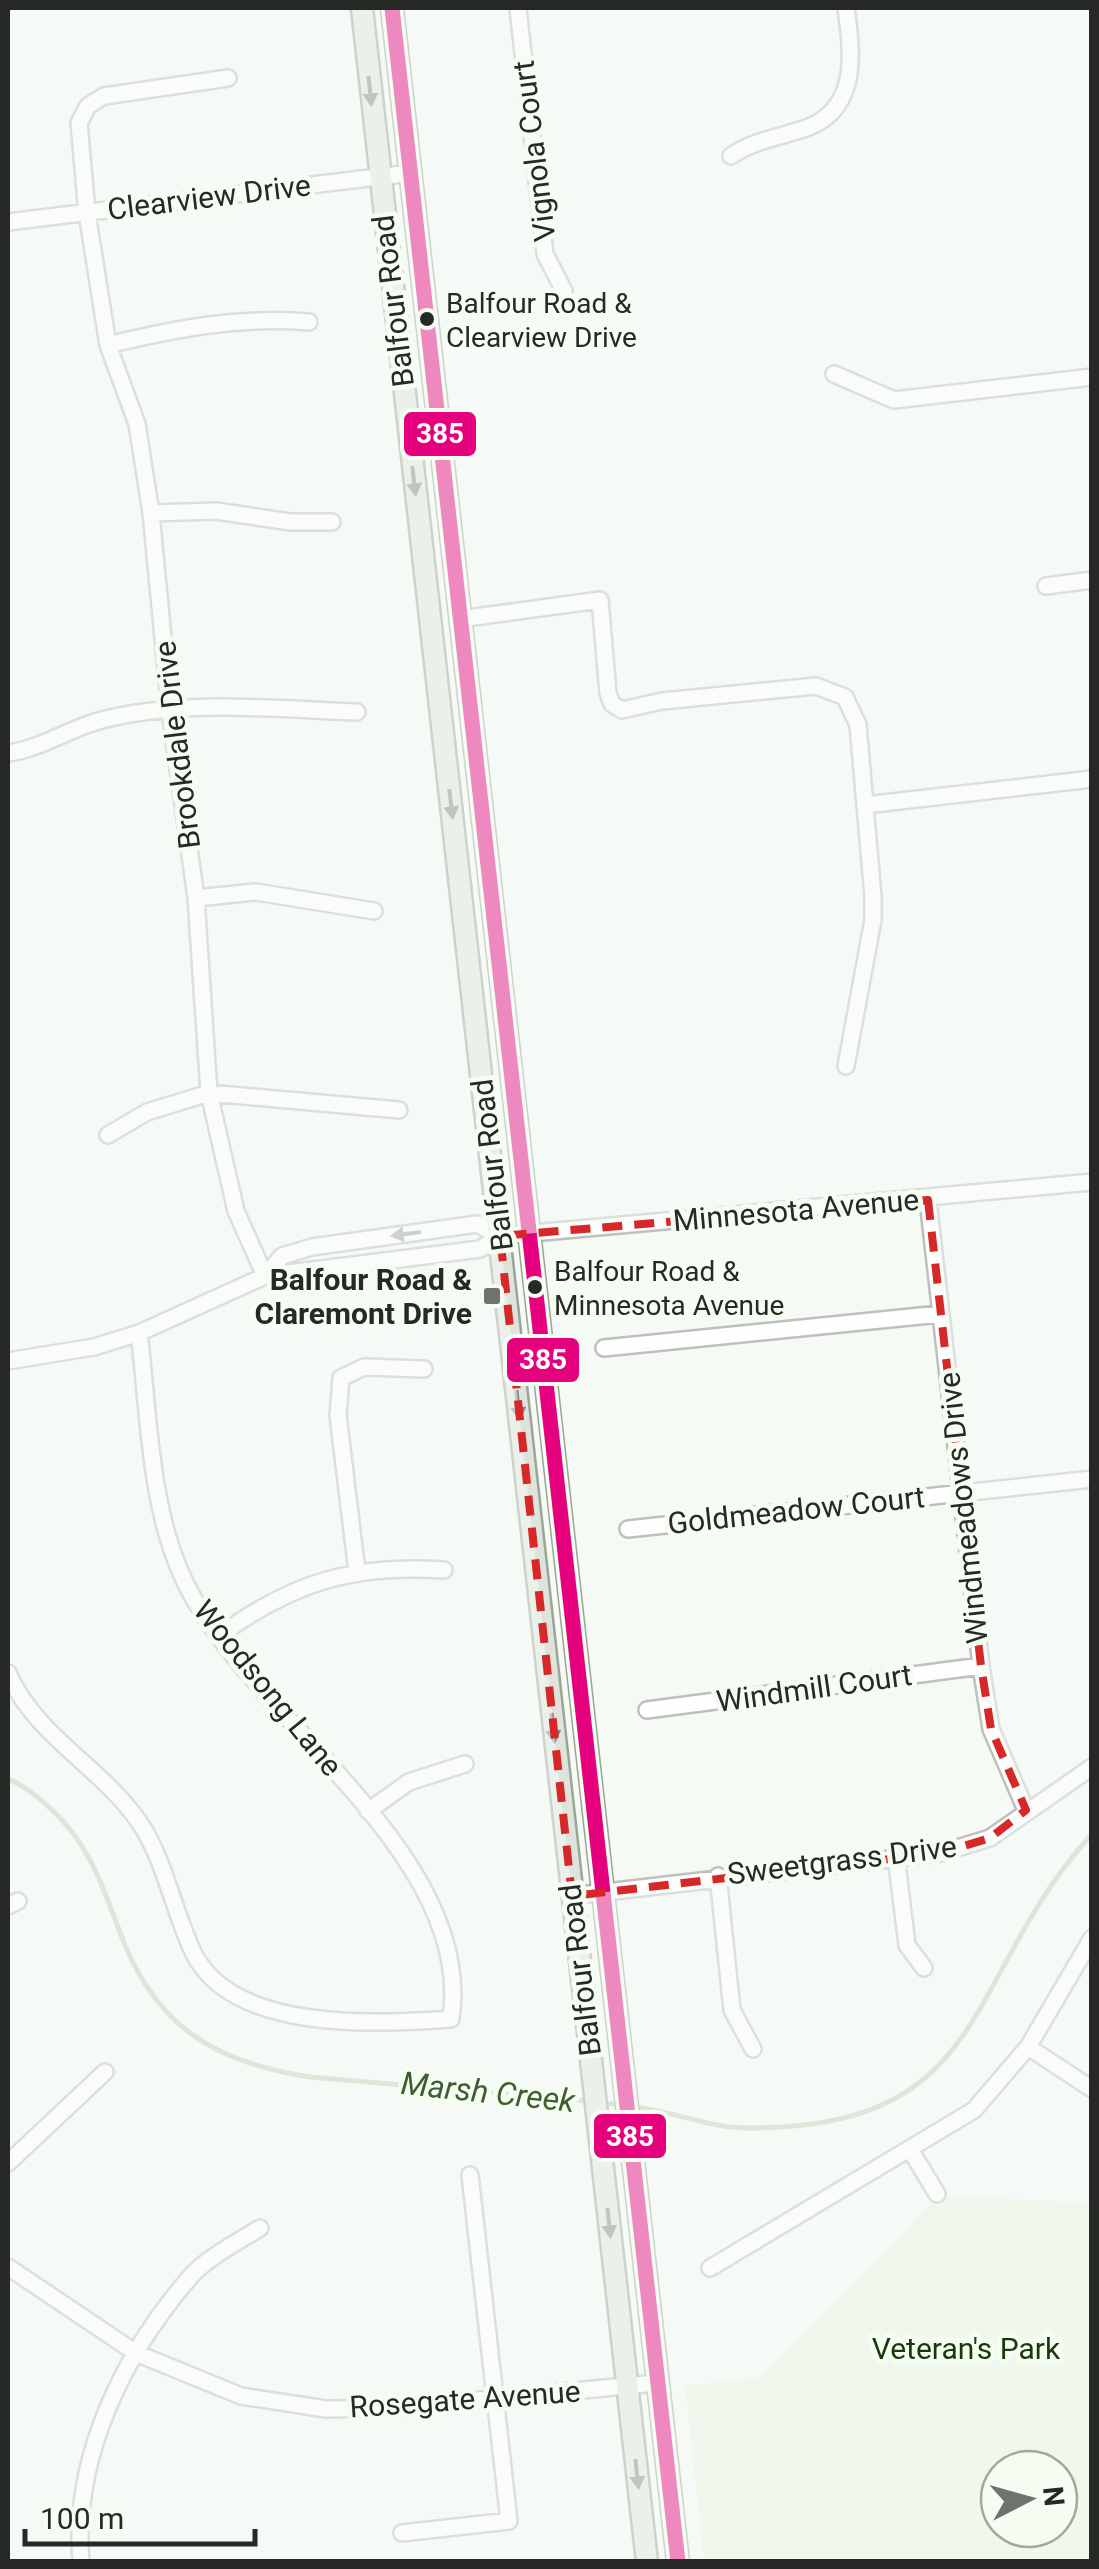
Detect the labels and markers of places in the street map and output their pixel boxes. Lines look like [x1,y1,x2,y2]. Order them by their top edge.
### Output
place label: Balfour Road & Clearview Drive [446,287,637,354]
marker: Balfour Road & Clearview Drive [417,309,437,329]
place label: Balfour Road & Minnesota Avenue [554,1255,784,1322]
place label: Balfour Road & Claremont Drive [255,1262,472,1331]
marker: Balfour Road & Minnesota Avenue [525,1277,545,1297]
marker: Balfour Road & Claremont Drive [481,1285,503,1307]

